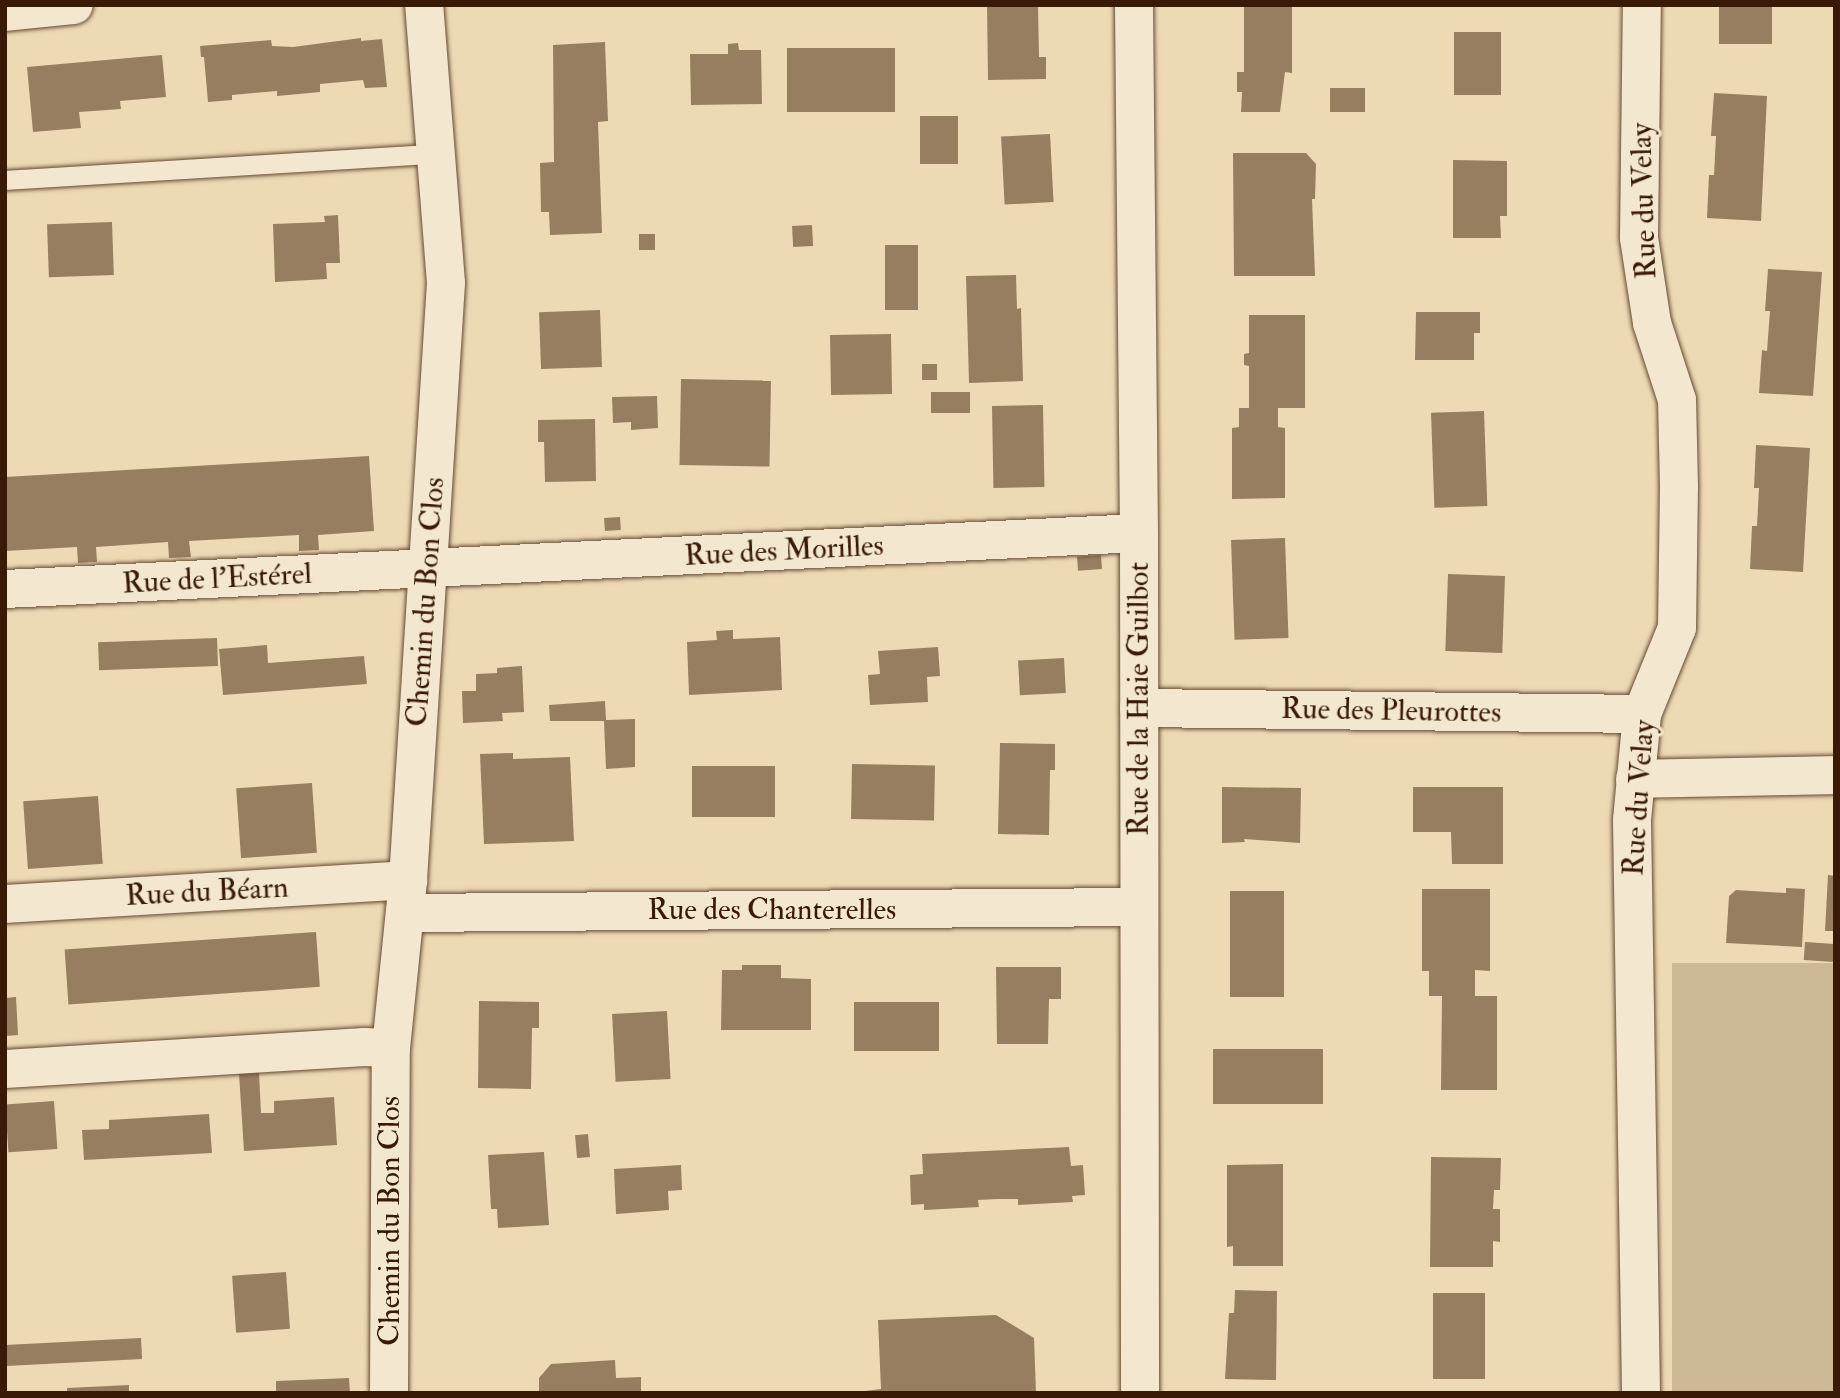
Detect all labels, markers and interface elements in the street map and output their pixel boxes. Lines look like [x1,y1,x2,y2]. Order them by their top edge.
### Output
street label: Rue du Velay [1623,122,1665,280]
street label: Chemin du Bon Clos [399,476,453,728]
street label: Rue des Morilles [683,528,885,574]
street label: Rue de l'Estérel [121,556,313,602]
street label: Rue de la Haie Guilbot [1121,562,1157,836]
street label: Rue des Pleurottes [1280,691,1502,731]
street label: Rue du Velay [1616,719,1662,877]
street label: Rue du Béarn [125,870,289,914]
street label: Rue des Chanterelles [648,892,896,928]
street label: Chemin du Bon Clos [372,1096,408,1346]

